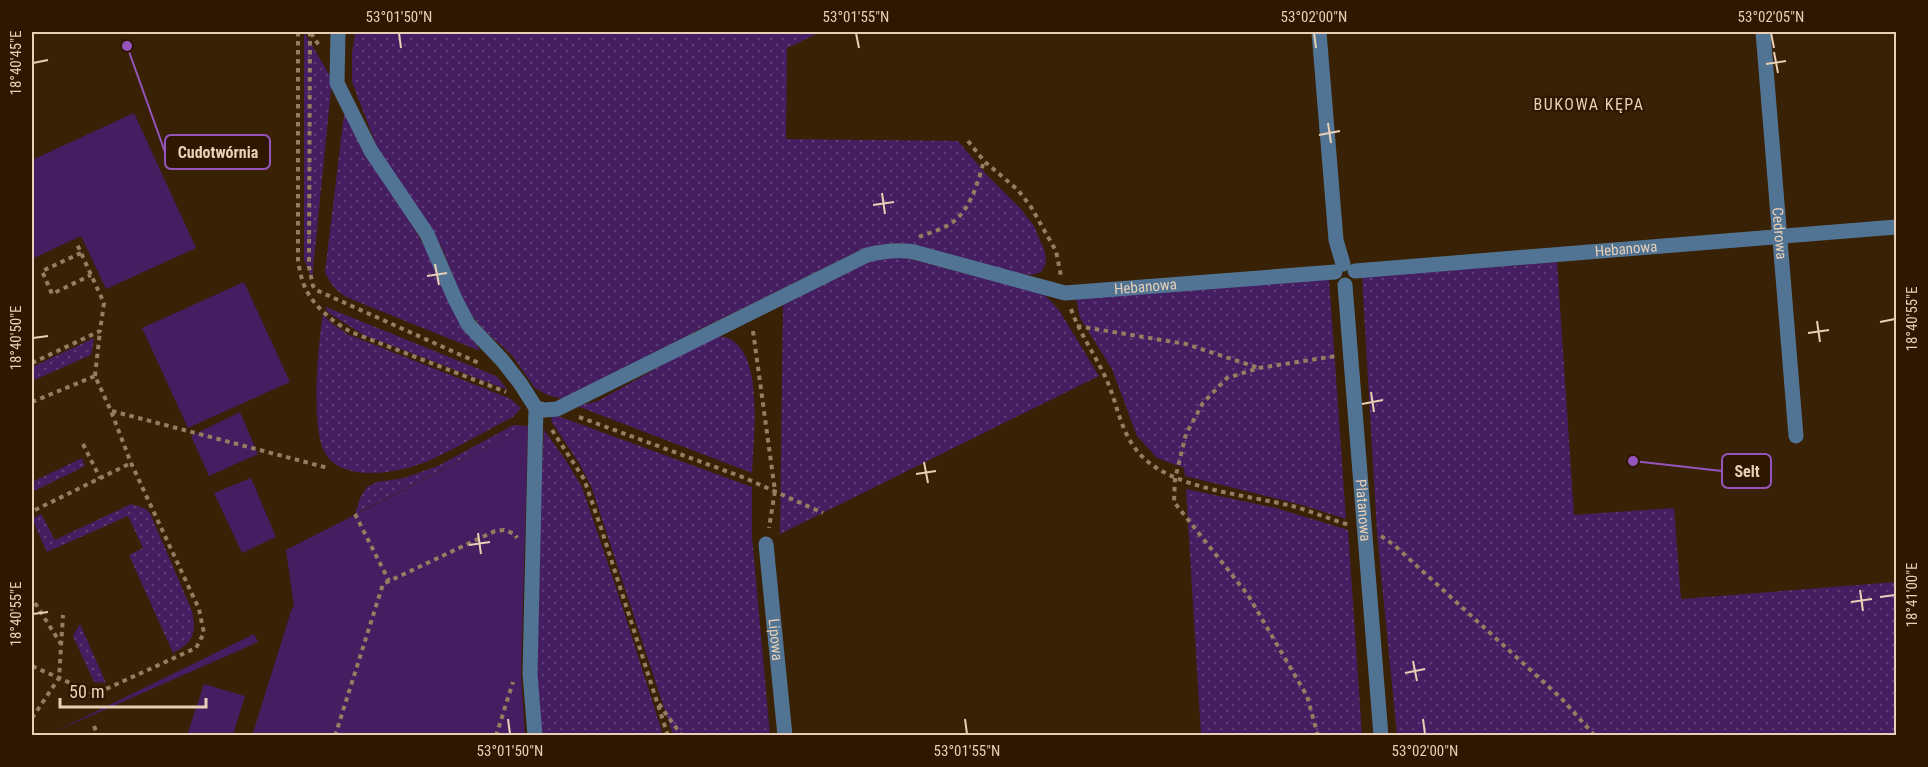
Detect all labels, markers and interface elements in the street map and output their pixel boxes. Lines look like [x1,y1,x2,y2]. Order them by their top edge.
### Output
text: 53°01'50"N [366,8,432,26]
text: 53°01'55"N [823,8,889,26]
text: 53°02'00"N [1281,8,1347,26]
text: 53°02'05"N [1738,8,1804,26]
text: 18°40'45"E [7,31,25,95]
district label: BUKOWA KĘPA [1534,95,1644,114]
callout: Cudotwórnia [165,135,270,169]
text: Cudotwórnia [178,143,259,162]
street label: Cedrowa [1768,207,1791,260]
street label: Hebanowa [1594,237,1658,260]
street label: Hebanowa [1113,275,1177,298]
text: 18°40'55"E [1903,287,1921,351]
text: 18°40'50"E [7,306,25,370]
callout: Selt [1722,454,1771,488]
text: Selt [1734,462,1760,481]
street label: Platanowa [1352,478,1374,542]
text: 18°41'00"E [1903,563,1921,627]
text: 18°40'55"E [7,582,25,646]
street label: Lipowa [764,618,787,662]
scale bar [60,671,206,709]
text: 50 m [69,681,104,702]
text: 53°01'50"N [477,742,543,760]
text: 53°01'55"N [934,742,1000,760]
text: 53°02'00"N [1392,742,1458,760]

